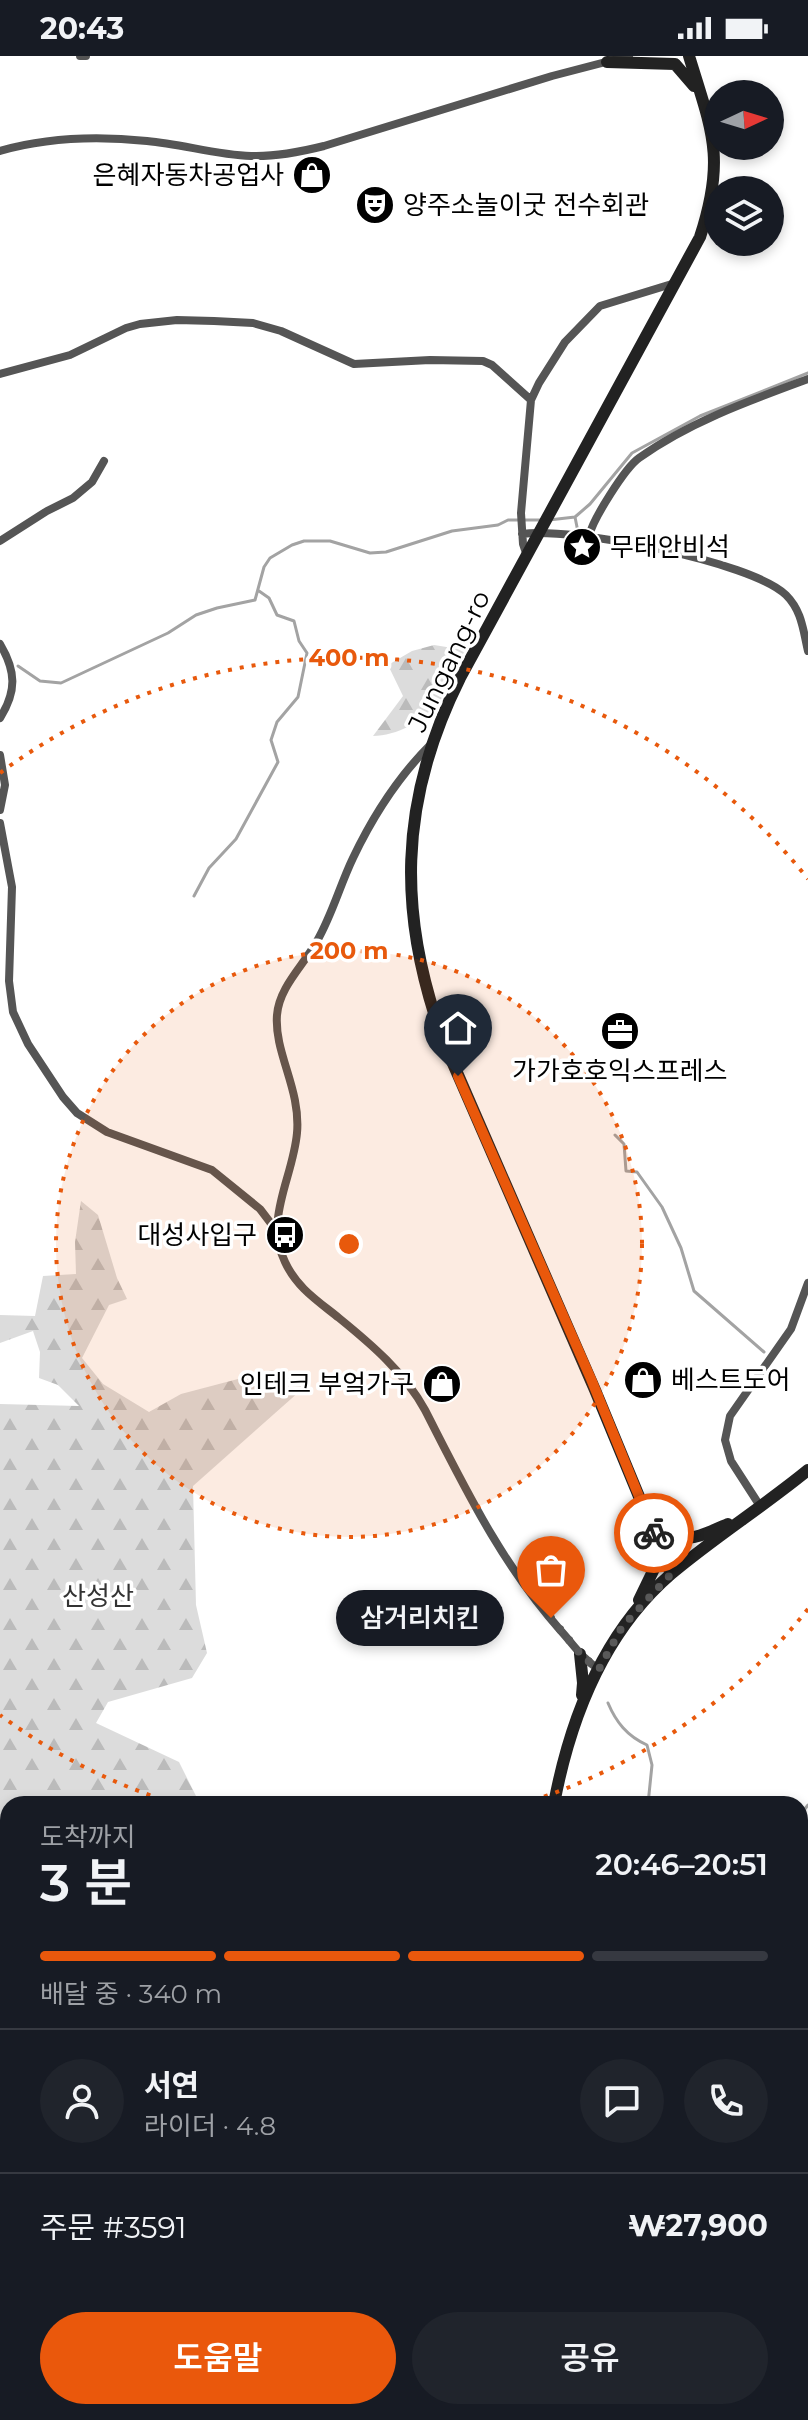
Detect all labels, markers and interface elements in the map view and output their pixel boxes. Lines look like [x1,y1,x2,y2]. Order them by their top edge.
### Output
text: 20:43 [40,10,124,47]
north arrow [704,80,784,160]
map controls [704,80,784,256]
shop icon: 은혜자동차공업사 [291,154,333,196]
place label: 은혜자동차공업사 [93,159,284,191]
button: layers [704,176,784,256]
theatre icon: 양주소놀이굿 전수회관 [354,184,396,226]
place label: 양주소놀이굿 전수회관 [403,189,649,221]
place icon: 무태안비석 [561,526,603,568]
place label: 무태안비석 [610,531,730,563]
street label: Jungang-ro [401,585,497,738]
text: 400 m [308,643,390,672]
text: 200 m [310,936,388,965]
pin [424,994,492,1076]
icon: home [436,1006,480,1050]
office icon: 가가호호익스프레스 [599,1010,641,1052]
place label: 가가호호익스프레스 [512,1055,728,1087]
bus stop icon: 대성사입구 [264,1214,306,1256]
place label: 대성사입구 [137,1219,257,1251]
centre of rings [335,1230,363,1258]
shop icon: 베스트도어 [622,1359,664,1401]
shop icon: 인테크 부엌가구 [421,1363,463,1405]
place label: 베스트도어 [671,1364,791,1396]
place label: 인테크 부엌가구 [240,1368,414,1400]
courier [614,1493,694,1573]
icon: bike [632,1511,676,1555]
pin [517,1536,585,1618]
icon: bag [529,1548,573,1592]
park label: 산성산 [62,1580,134,1612]
callout: 삼거리치킨 [335,1590,503,1646]
text: 삼거리치킨 [360,1602,480,1634]
text: 도착까지 [40,1821,136,1853]
text: 20:46–20:51 [595,1846,768,1883]
text: 3 분 [40,1851,132,1914]
text: 배달 중 · 340 m [40,1978,222,2010]
button: person [40,2059,124,2143]
button: chat [580,2059,664,2143]
button: phone [684,2059,768,2143]
text: 서연 [144,2067,199,2104]
text: 라이더 · 4.8 [144,2110,276,2142]
text: ₩27,900 [628,2207,768,2244]
text: 주문 #3591 [40,2209,187,2246]
button: 도움말 [40,2312,396,2404]
button: 공유 [412,2312,768,2404]

